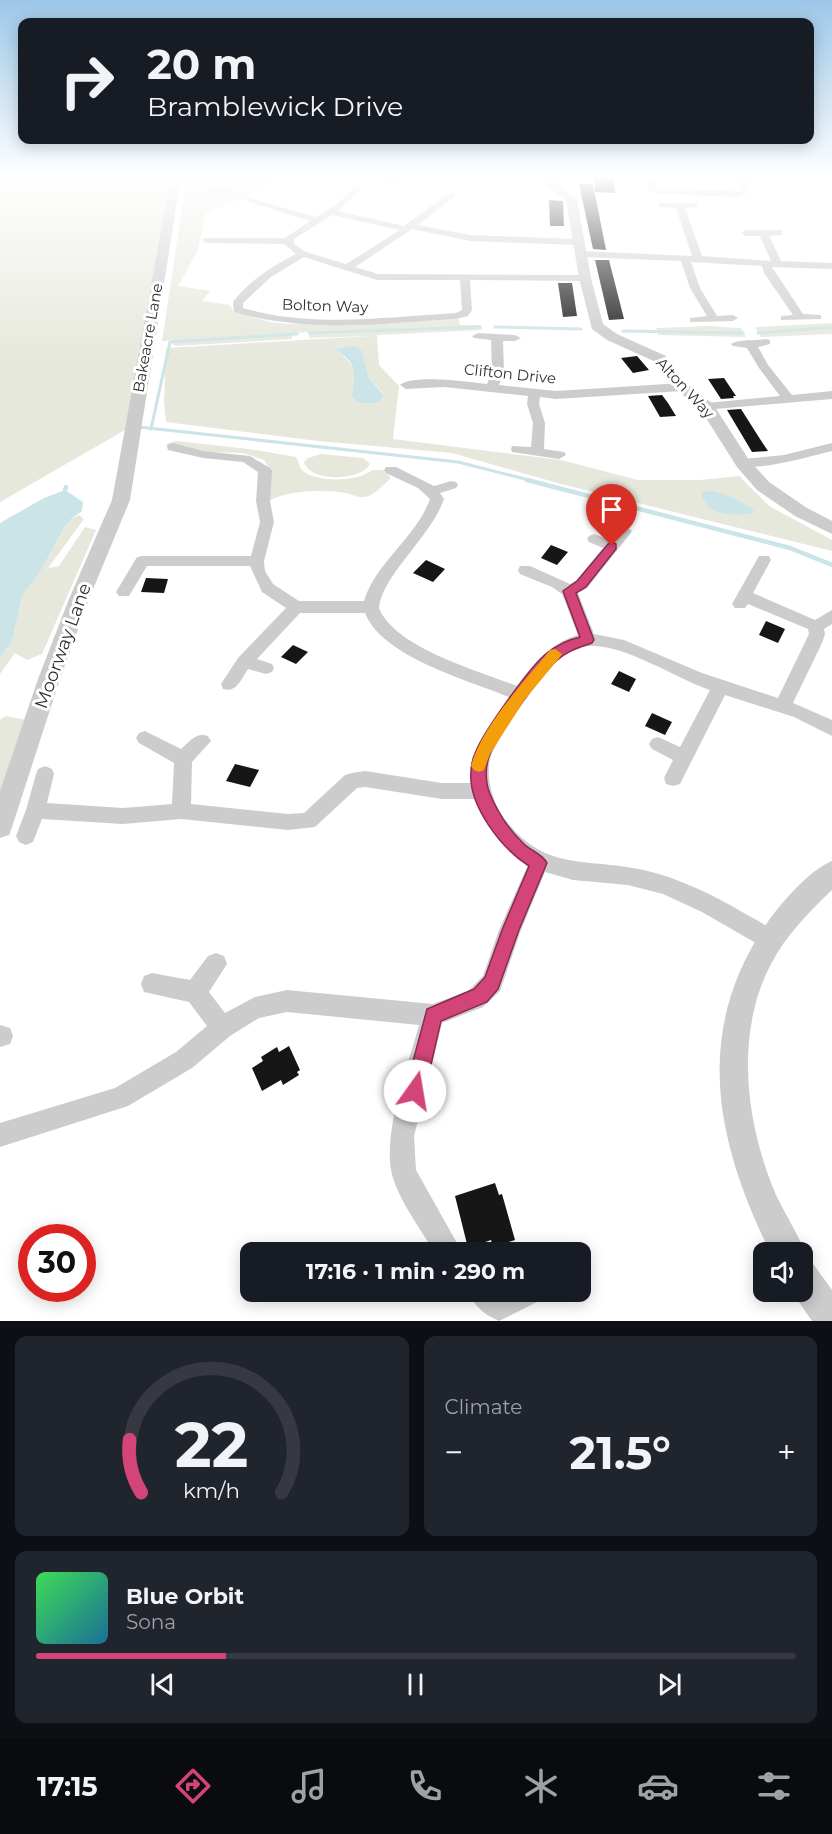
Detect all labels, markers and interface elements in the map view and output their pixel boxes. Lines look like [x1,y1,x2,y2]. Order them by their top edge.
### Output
text: 20 m [147,38,256,90]
icon: right [48,42,126,120]
text: Bramblewick Drive [147,90,403,123]
street label: Bakeacre Lane [129,282,166,394]
street label: Bolton Way [281,294,369,317]
street label: Alton Way [652,353,719,423]
street label: Clifton Drive [463,359,557,388]
pin [586,484,637,546]
icon: arrive [595,493,628,526]
street label: Moorway Lane [30,580,96,712]
position arrow [383,1059,447,1123]
speed limit sign: 30 [18,1224,96,1302]
map controls [753,1242,813,1302]
button: sound [753,1242,813,1302]
text: 17:16 · 1 min · 290 m [306,1258,525,1285]
text: Climate [445,1395,522,1419]
text: 22 [175,1407,249,1483]
text: 21.5° [570,1425,671,1480]
text: − [445,1432,463,1472]
text: + [777,1432,796,1472]
text: km/h [183,1477,240,1503]
text: Blue Orbit [126,1583,244,1610]
text: Sona [126,1610,176,1634]
icon: previous [146,1668,179,1701]
icon: pause [399,1668,432,1701]
icon: next [653,1668,686,1701]
icon: directions [172,1765,214,1807]
icon: music [288,1765,330,1807]
icon: phone [404,1765,446,1807]
icon: climate [520,1765,562,1807]
icon: car [637,1765,679,1807]
icon: filters [753,1765,795,1807]
text: 17:15 [37,1770,98,1803]

